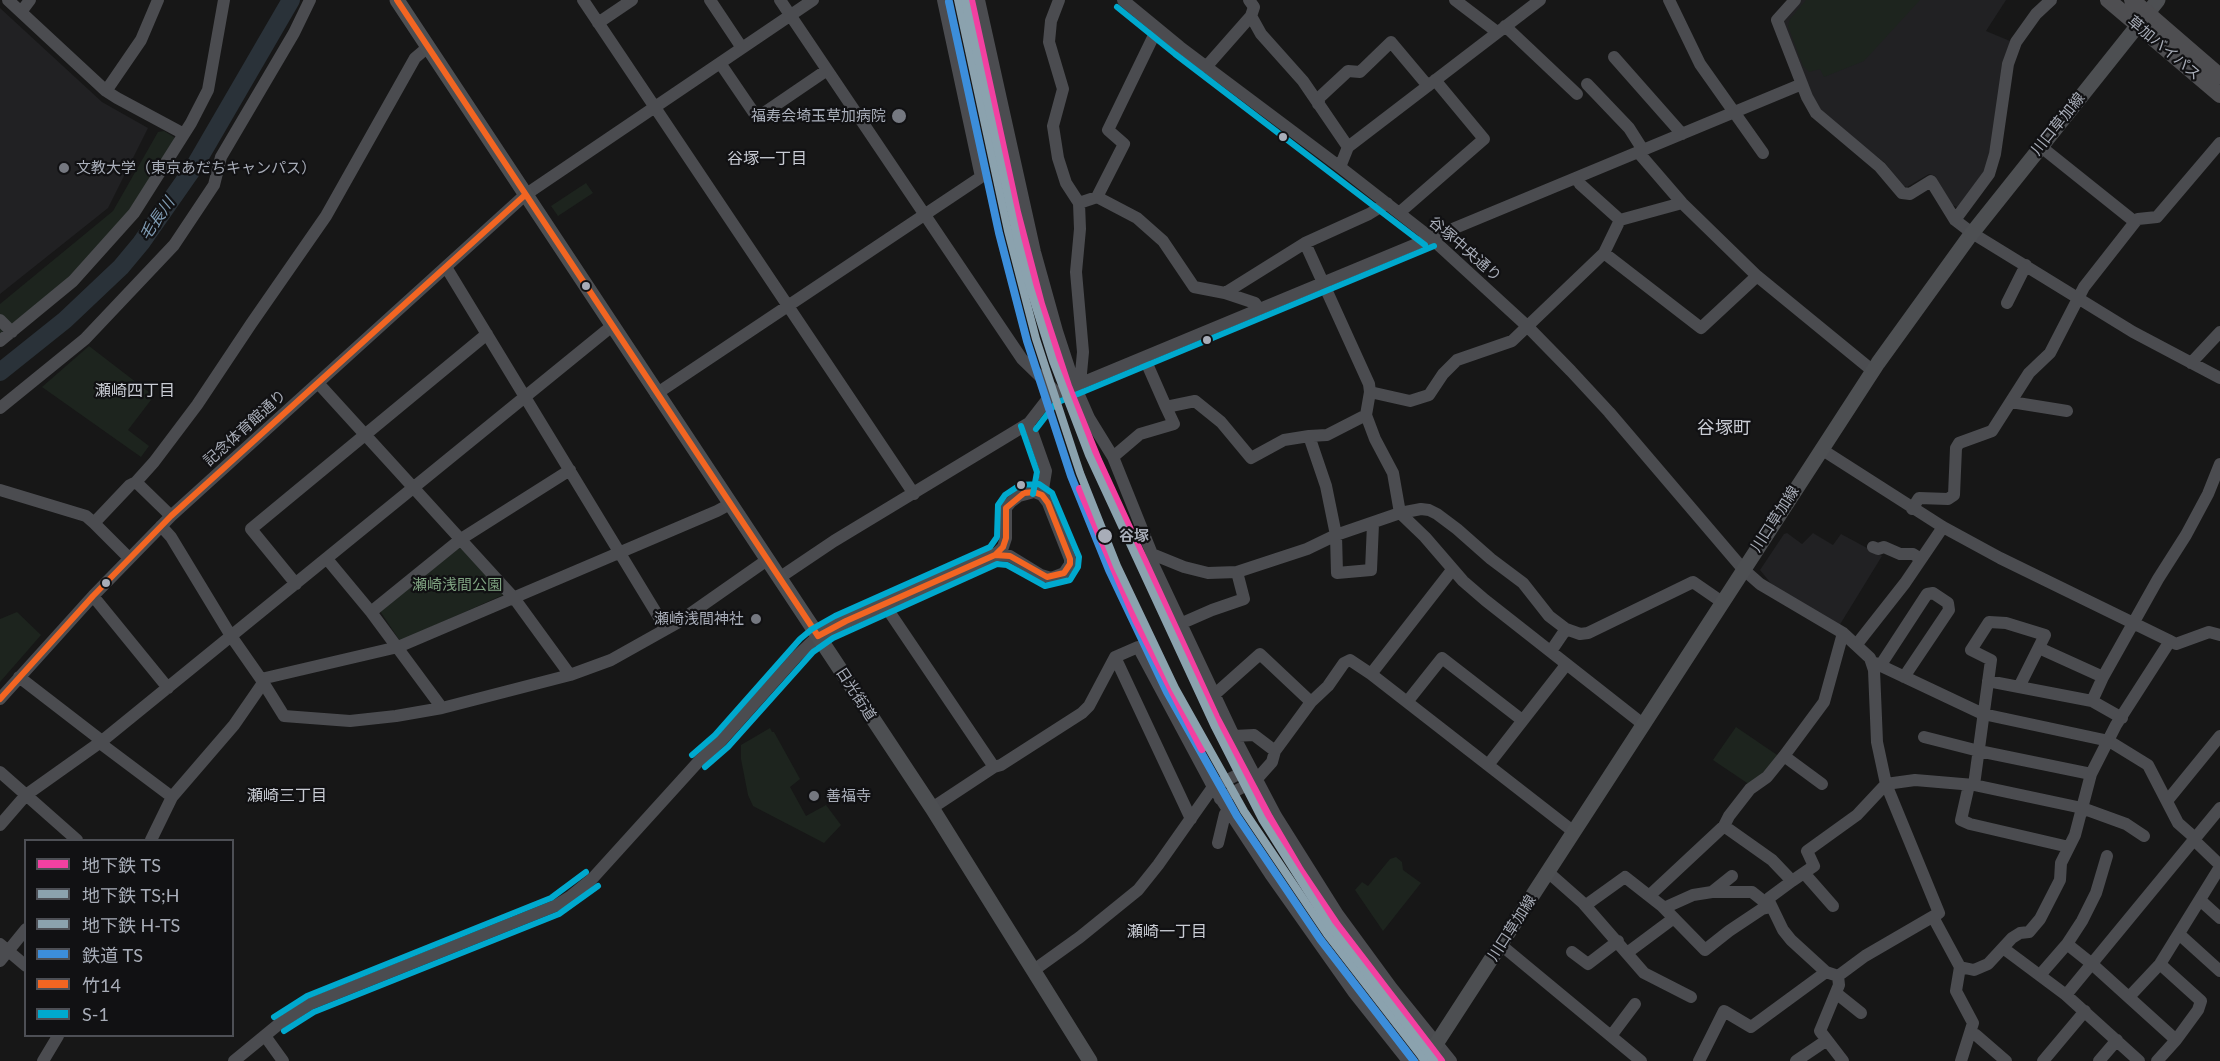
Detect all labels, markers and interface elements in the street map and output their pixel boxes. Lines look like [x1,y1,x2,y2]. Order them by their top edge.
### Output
street label: 草加バイパス [2124,12,2204,84]
street label: 川口草加線 [2027,89,2089,159]
place label: 福寿会埼玉草加病院 [751,107,886,125]
marker: 福寿会埼玉草加病院 [890,107,908,125]
unlabelled marker [1277,131,1289,143]
district label: 谷塚一丁目 [727,149,807,169]
place label: 文教大学（東京あだちキャンパス） [76,159,316,177]
marker: 文教大学（東京あだちキャンパス） [57,161,71,175]
water label: 毛長川 [135,194,179,244]
street label: 谷塚中央通り [1425,213,1505,285]
unlabelled marker [580,280,592,292]
unlabelled marker [1201,334,1213,346]
district label: 瀬崎四丁目 [95,381,175,401]
street label: 記念体育館通り [200,386,290,470]
district label: 谷塚町 [1697,417,1751,439]
unlabelled marker [1015,479,1027,491]
street label: 川口草加線 [1747,483,1803,555]
marker: 谷塚 [1096,527,1114,545]
place label: 谷塚 [1119,527,1149,545]
park label: 瀬崎浅間公園 [412,576,502,594]
unlabelled marker [100,577,112,589]
place label: 瀬崎浅間神社 [654,610,744,628]
marker: 瀬崎浅間神社 [749,612,763,626]
street label: 日光街道 [832,664,880,724]
district label: 瀬崎三丁目 [247,786,327,806]
place label: 善福寺 [826,787,871,805]
marker: 善福寺 [807,789,821,803]
legend [24,839,234,1037]
text: 地下鉄 TS [82,854,161,876]
text: 地下鉄 TS;H [82,884,179,906]
street label: 川口草加線 [1484,892,1540,964]
text: 地下鉄 H-TS [82,914,180,936]
district label: 瀬崎一丁目 [1127,922,1207,942]
text: 鉄道 TS [82,944,143,966]
text: 竹14 [82,974,121,996]
text: S-1 [82,1003,109,1025]

